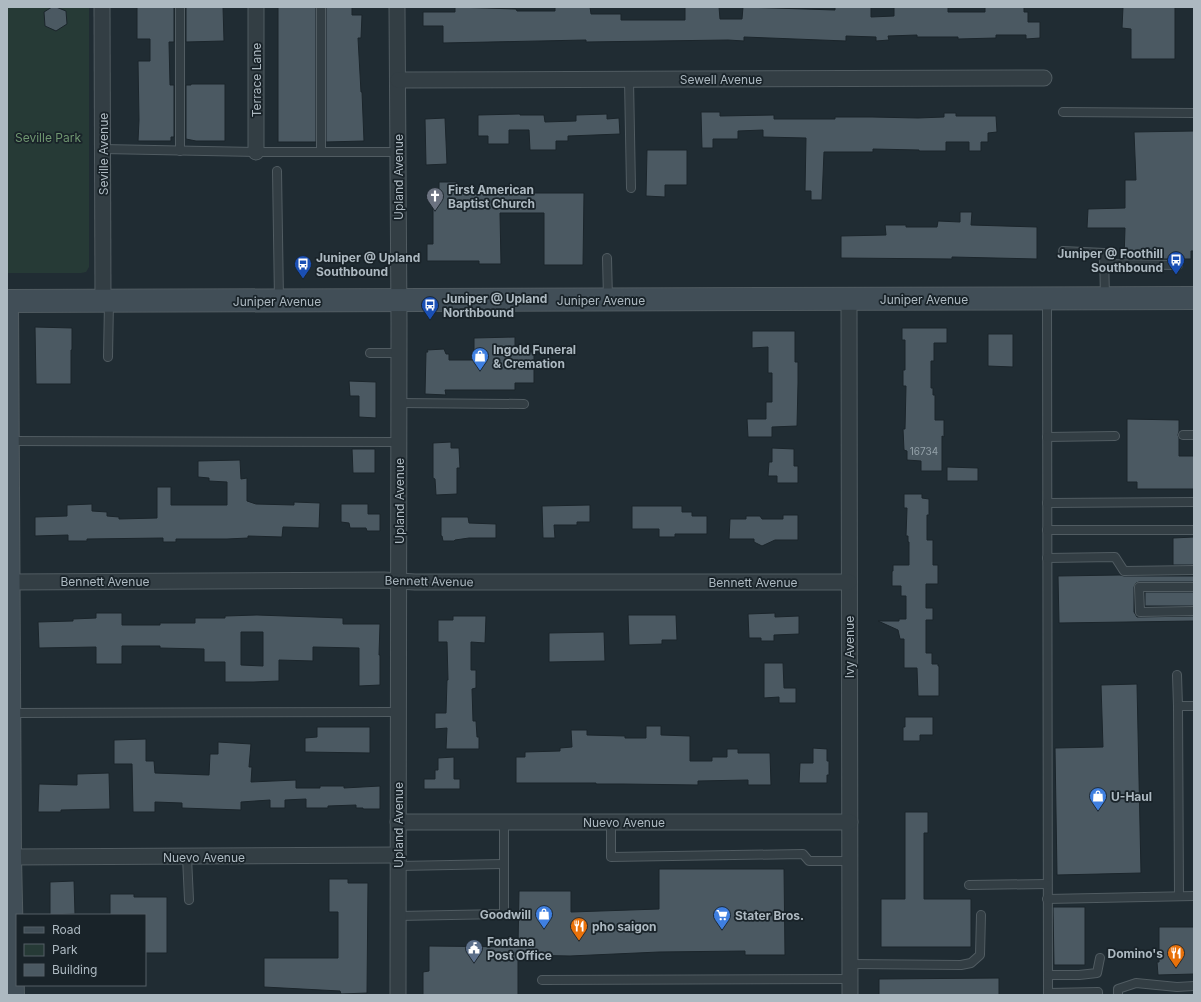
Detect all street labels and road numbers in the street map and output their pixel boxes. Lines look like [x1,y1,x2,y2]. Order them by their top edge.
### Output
street label: Terrace Lane [249,43,264,117]
street label: Sewell Avenue [680,72,762,87]
street label: Seville Avenue [96,113,111,195]
street label: Upland Avenue [391,134,406,220]
street label: Juniper Avenue [880,292,968,307]
street label: Juniper Avenue [557,293,645,308]
street label: Juniper Avenue [233,294,321,309]
street label: Upland Avenue [392,458,407,544]
street label: Bennett Avenue [384,573,474,589]
street label: Bennett Avenue [60,574,150,589]
street label: Bennett Avenue [708,575,798,590]
street label: Ivy Avenue [842,616,857,678]
street label: Upland Avenue [391,782,406,868]
street label: Nuevo Avenue [583,815,665,830]
street label: Nuevo Avenue [163,850,245,865]

